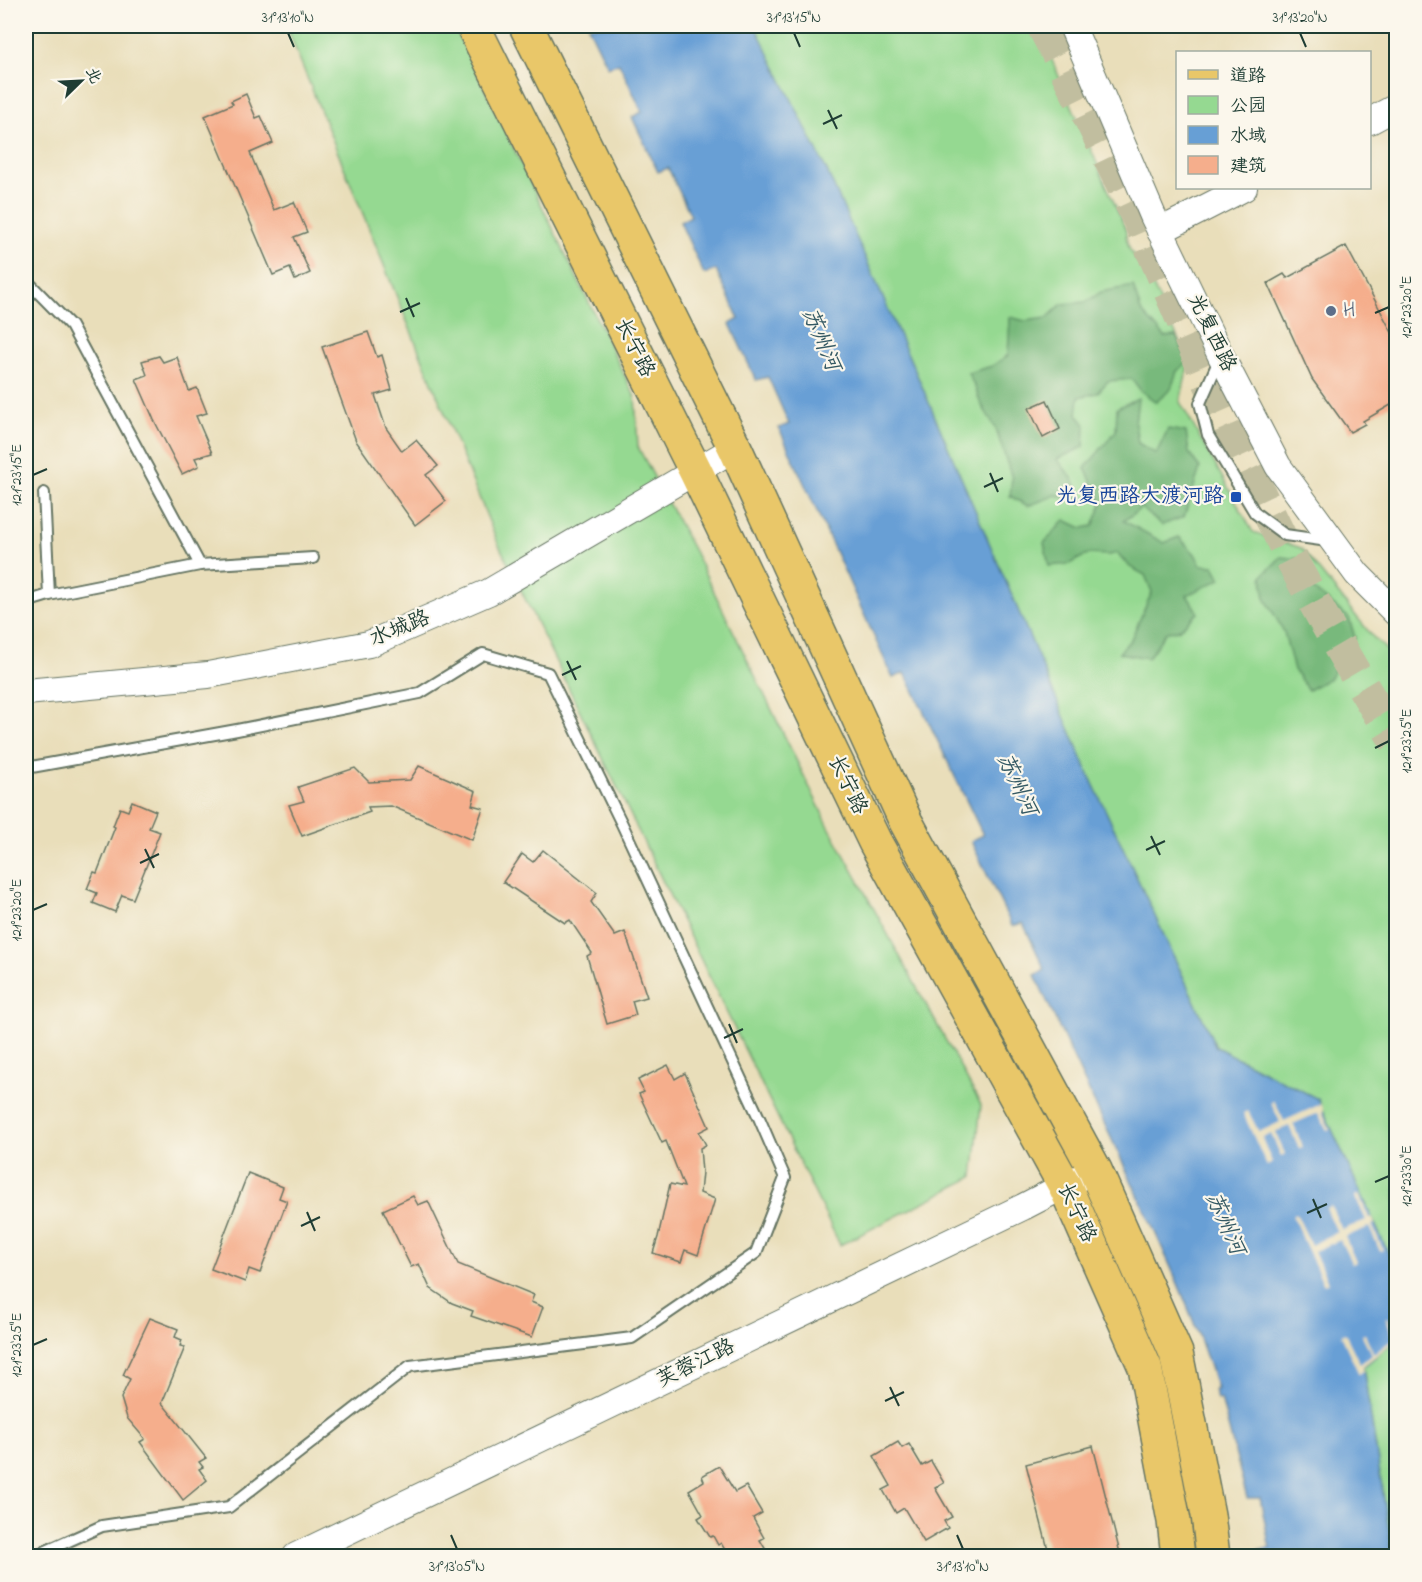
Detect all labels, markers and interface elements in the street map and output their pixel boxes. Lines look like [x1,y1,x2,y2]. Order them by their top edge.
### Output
text: 31°13'10"N [262,7,314,29]
text: 31°13'15"N [767,7,821,29]
text: 31°13'20"N [1272,7,1328,29]
north arrow [51,51,111,111]
legend [1176,51,1371,189]
text: 北 [79,64,107,88]
text: 道路 [1230,64,1266,90]
text: 公园 [1230,94,1266,120]
text: 水域 [1230,124,1266,150]
text: 建筑 [1230,154,1266,180]
text: 121°23'20"E [1396,276,1418,338]
street label: 光复西路 [1179,289,1243,377]
place label: H [1343,296,1355,326]
water label: 苏州河 [792,303,849,379]
marker: H [1324,304,1338,318]
street label: 长宁路 [606,313,662,383]
text: 121°23'15"E [6,444,28,506]
place label: 光复西路大渡河路 [1056,482,1224,512]
marker: 光复西路大渡河路 [1229,490,1243,504]
street label: 水城路 [365,603,435,655]
text: 121°23'25"E [1396,709,1418,773]
water label: 苏州河 [988,748,1046,824]
street label: 长宁路 [820,750,874,820]
text: 121°23'20"E [6,879,28,941]
text: 121°23'30"E [1396,1145,1418,1207]
street label: 长宁路 [1049,1178,1103,1248]
water label: 苏州河 [1196,1187,1253,1263]
text: 121°23'25"E [6,1313,28,1377]
street label: 芙蓉江路 [652,1332,740,1396]
text: 31°13'05"N [429,1556,485,1578]
text: 31°13'10"N [937,1556,989,1578]

